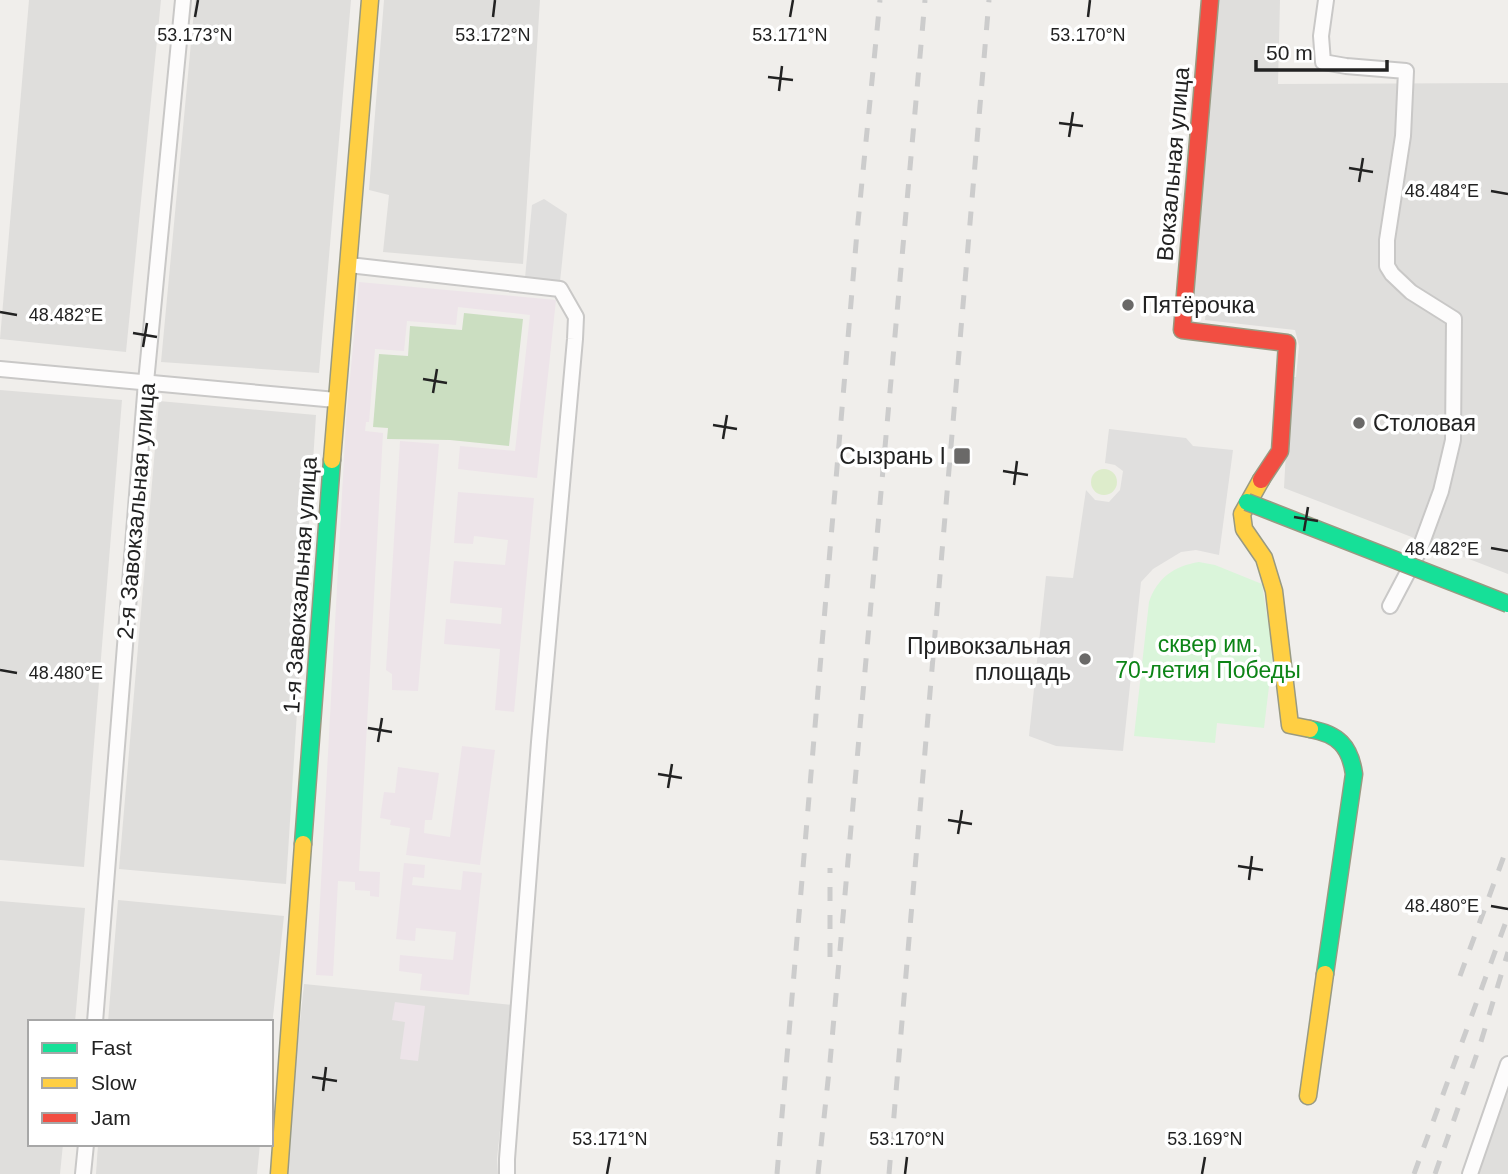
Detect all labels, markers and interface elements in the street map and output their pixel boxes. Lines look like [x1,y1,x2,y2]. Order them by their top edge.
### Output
text: 53.173°N [157,25,233,45]
text: 53.172°N [455,25,531,45]
text: 53.171°N [752,25,828,45]
text: 53.170°N [1050,25,1126,45]
scale bar [1256,28,1387,72]
text: 50 m [1266,41,1313,64]
street label: Вокзальная улица [1152,66,1194,262]
text: 48.484°E [1405,181,1479,201]
place label: Пятёрочка [1142,292,1255,318]
marker: Пятёрочка [1120,297,1136,313]
text: 48.482°E [29,305,103,325]
street label: 2-я Завокзальная улица [112,381,160,640]
place label: Столовая [1373,410,1476,436]
marker: Столовая [1351,415,1367,431]
place label: Сызрань I [839,443,946,469]
marker: Сызрань I [952,446,972,466]
street label: 1-я Завокзальная улица [278,456,322,714]
text: 48.482°E [1405,539,1479,559]
park label: сквер им. 70-летия Победы [1115,631,1301,683]
place label: Привокзальная площадь [907,633,1071,685]
marker: Привокзальная площадь [1077,651,1093,667]
text: 48.480°E [29,663,103,683]
text: 48.480°E [1405,896,1479,916]
legend [28,1020,273,1146]
text: Fast [91,1036,132,1059]
text: Slow [91,1071,137,1094]
text: Jam [91,1106,131,1129]
text: 53.171°N [572,1129,648,1149]
text: 53.170°N [869,1129,945,1149]
text: 53.169°N [1167,1129,1243,1149]

